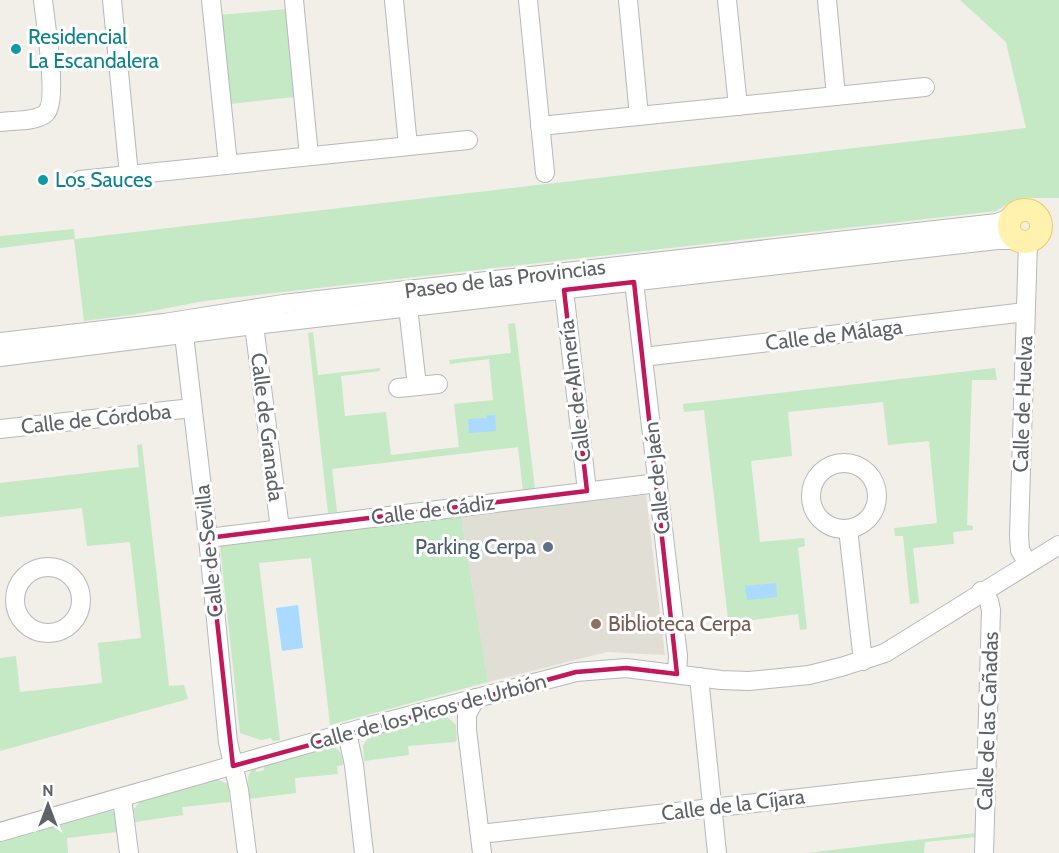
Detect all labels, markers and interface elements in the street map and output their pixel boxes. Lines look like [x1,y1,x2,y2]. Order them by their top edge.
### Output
place label: Residencial La Escandalera [28,24,159,73]
marker: Residencial La Escandalera [9,42,23,56]
place label: Los Sauces [55,167,153,192]
marker: Los Sauces [36,173,50,187]
street label: Paseo de las Provincias [403,254,607,303]
street label: Calle de Málaga [764,314,904,355]
street label: Calle de Almería [553,318,596,464]
street label: Calle de Huelva [1008,335,1037,473]
street label: Calle de Granada [246,351,289,503]
street label: Calle de Córdoba [20,398,172,439]
street label: Calle de Jaén [638,420,675,536]
street label: Calle de Sevilla [189,484,228,619]
street label: Calle de Cádiz [370,490,496,529]
place label: Parking Cerpa [415,534,536,559]
marker: Parking Cerpa [541,540,555,554]
place label: Biblioteca Cerpa [608,611,751,636]
marker: Biblioteca Cerpa [589,617,603,631]
street label: Calle de las Cañadas [972,631,1003,811]
street label: Calle de los Picos de Urbión [307,668,549,755]
north arrow [18,775,78,835]
text: N [42,781,54,800]
street label: Calle de la Cíjara [660,783,806,827]

